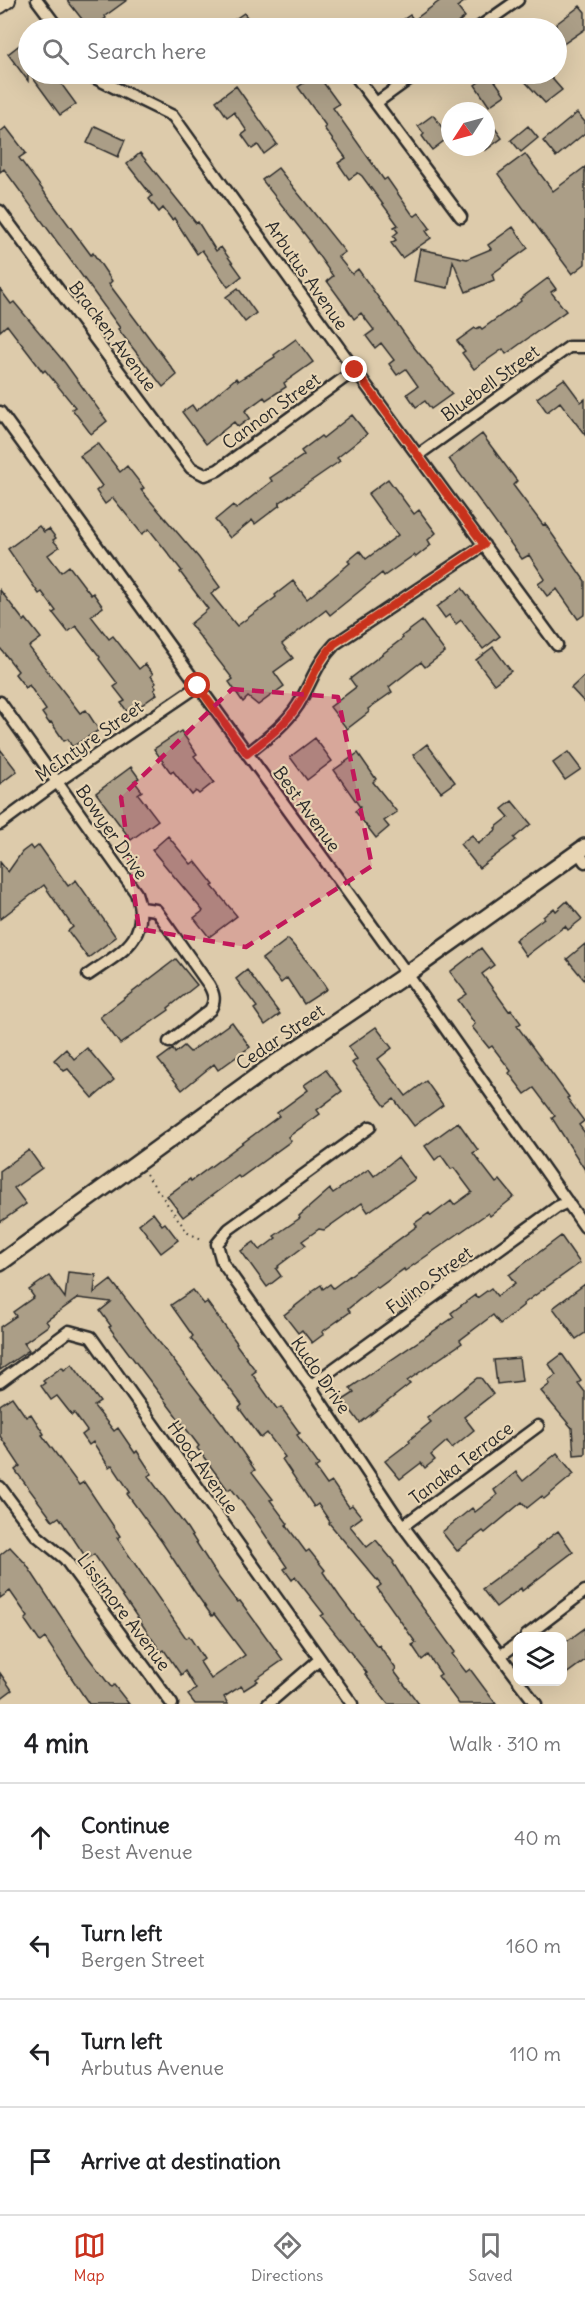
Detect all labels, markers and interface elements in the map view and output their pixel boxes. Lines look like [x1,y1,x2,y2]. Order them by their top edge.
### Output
search box [18,18,567,84]
icon: search [39,35,72,68]
text: Search here [87,37,206,65]
north arrow [441,102,495,156]
street label: Arbutus Avenue [261,216,353,334]
street label: Bracken Avenue [64,276,162,396]
street label: Bluebell Street [436,340,544,426]
route end [341,356,367,382]
street label: Cannon Street [217,368,325,454]
route start [184,672,210,698]
street label: McIntyre Street [31,695,147,787]
street label: Best Avenue [268,762,346,856]
street label: Bowyer Drive [71,780,153,884]
street label: Cedar Street [231,999,329,1075]
street label: Fujino Street [381,1241,477,1319]
street label: Kudo Drive [286,1332,356,1418]
street label: Hood Avenue [163,1416,243,1518]
street label: Tanaka Terrace [405,1417,517,1509]
street label: Lissimore Avenue [72,1549,176,1675]
map controls [513,1632,567,1686]
button: layers [513,1632,567,1686]
text: 4 min [24,1727,89,1760]
text: Walk · 310 m [449,1731,561,1756]
text: Continue [81,1811,170,1839]
icon: ahead [24,1821,57,1854]
text: 40 m [514,1825,561,1850]
text: Best Avenue [81,1839,193,1864]
text: Turn left [81,1919,162,1947]
icon: left [24,1929,57,1962]
text: 160 m [506,1933,561,1958]
text: Bergen Street [81,1947,204,1972]
text: Turn left [81,2027,162,2055]
icon: left [24,2037,57,2070]
text: 110 m [510,2041,561,2066]
text: Arbutus Avenue [81,2055,224,2080]
icon: arrive [24,2145,57,2178]
text: Arrive at destination [81,2147,281,2175]
tab: Map [73,2229,106,2285]
tab: Directions [251,2229,323,2285]
tab: Saved [469,2229,512,2285]

